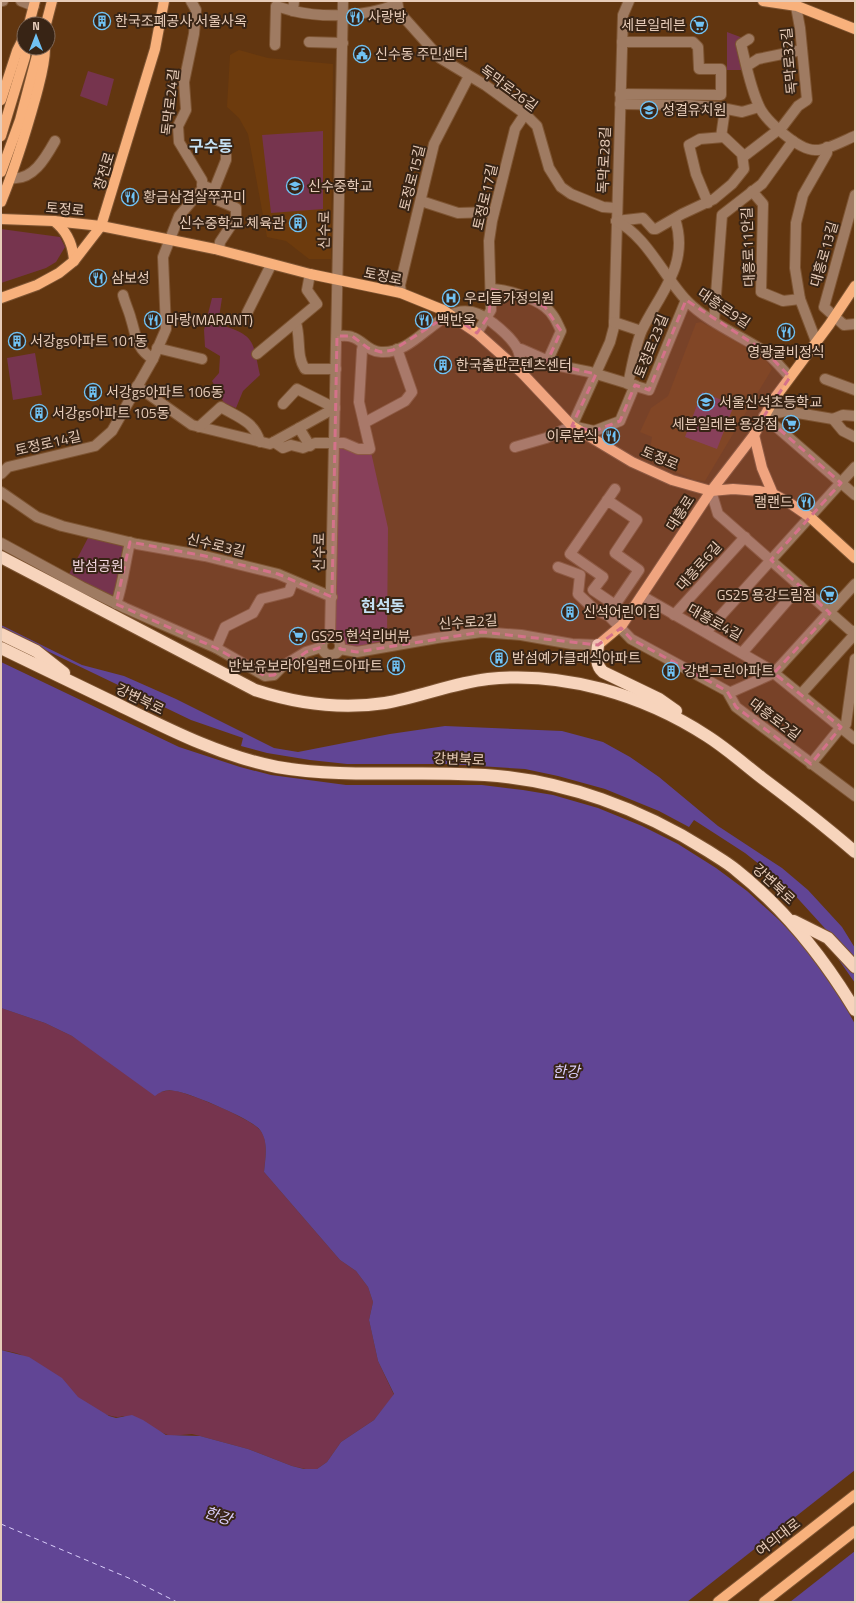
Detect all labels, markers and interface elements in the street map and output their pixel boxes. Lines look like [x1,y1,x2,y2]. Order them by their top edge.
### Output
place label: 사랑방 [368,6,407,27]
restaurant icon: 사랑방 [345,7,365,27]
place label: 한국조폐공사 서울사옥 [115,10,247,31]
building icon: 한국조폐공사 서울사옥 [92,11,112,31]
place label: 세븐일레븐 [622,14,686,35]
supermarket icon: 세븐일레븐 [689,15,709,35]
north arrow [16,16,56,56]
text: N [32,18,40,34]
street label: 독막로32길 [775,27,802,95]
place label: 신수동 주민센터 [375,43,468,64]
public building icon: 신수동 주민센터 [352,44,372,64]
street label: 독막로26길 [476,59,543,116]
street label: 독막로24길 [156,67,183,136]
place label: 성결유치원 [662,99,726,120]
school or university icon: 성결유치원 [639,100,659,120]
street label: 독막로28길 [592,126,615,194]
district label: 구수동 [189,134,233,158]
street label: 토정로15길 [393,143,430,213]
street label: 창전로 [88,149,119,192]
street label: 토정로17길 [467,162,502,232]
place label: 신수중학교 [308,175,373,196]
school or university icon: 신수중학교 [285,176,305,196]
place label: 황금삼겹살쭈꾸미 [143,186,246,207]
restaurant icon: 황금삼겹살쭈꾸미 [120,187,140,207]
street label: 토정로 [45,196,85,221]
street label: 대흥로11안길 [736,207,759,287]
street label: 신수로 [313,210,334,249]
place label: 신수중학교 체육관 [179,212,285,233]
building icon: 신수중학교 체육관 [288,213,308,233]
street label: 대흥로13길 [804,219,843,289]
street label: 토정로 [362,261,404,290]
place label: 삼보성 [111,267,150,288]
restaurant icon: 삼보성 [88,268,108,288]
street label: 대흥로9길 [694,282,755,333]
place label: 우리들가정의원 [464,287,554,308]
hospital icon: 우리들가정의원 [441,288,461,308]
place label: 마랑(MARANT) [166,309,253,330]
place label: 백반옥 [437,309,476,330]
restaurant icon: 마랑(MARANT) [143,310,163,330]
restaurant icon: 백반옥 [414,310,434,330]
street label: 토정로23길 [628,311,673,381]
restaurant icon: 영광굴비정식 [776,322,796,342]
place label: 서강gs아파트 101동 [30,330,148,351]
building icon: 서강gs아파트 101동 [7,331,27,351]
place label: 영광굴비정식 [747,341,825,362]
place label: 한국출판콘텐츠센터 [456,354,572,375]
building icon: 한국출판콘텐츠센터 [433,355,453,375]
place label: 서강gs아파트 106동 [106,381,224,402]
building icon: 서강gs아파트 106동 [83,382,103,402]
place label: 서울신석초등학교 [719,391,822,412]
school or university icon: 서울신석초등학교 [696,392,716,412]
place label: 서강gs아파트 105동 [52,402,170,423]
building icon: 서강gs아파트 105동 [29,403,49,423]
place label: 세븐일레븐 용강점 [672,413,778,434]
supermarket icon: 세븐일레븐 용강점 [781,414,801,434]
street label: 토정로14길 [13,425,83,460]
place label: 이루분식 [546,425,598,446]
restaurant icon: 이루분식 [601,426,621,446]
street label: 토정로 [638,440,682,475]
street label: 대흥로 [660,491,699,535]
place label: 램랜드 [754,491,793,512]
restaurant icon: 램랜드 [796,492,816,512]
street label: 신수로3길 [185,528,247,561]
street label: 신수로 [308,532,329,571]
street label: 대흥로6길 [671,537,726,595]
park label: 밤섬공원 [72,555,124,576]
place label: GS25 용강드림점 [717,584,816,605]
supermarket icon: GS25 용강드림점 [819,585,839,605]
district label: 현석동 [361,594,405,618]
street label: 대흥로4길 [684,598,746,645]
place label: 신석어린이집 [583,601,660,622]
building icon: 신석어린이집 [560,602,580,622]
street label: 신수로2길 [438,609,498,634]
place label: GS25 현석리버뷰 [311,625,410,646]
supermarket icon: GS25 현석리버뷰 [288,626,308,646]
place label: 밤섬예가클래식아파트 [512,647,641,668]
building icon: 밤섬예가클래식아파트 [489,648,509,668]
place label: 반보유보라아일랜드아파트 [228,655,383,676]
building icon: 반보유보라아일랜드아파트 [386,656,406,676]
place label: 강변그린아파트 [684,660,774,681]
building icon: 강변그린아파트 [661,661,681,681]
street label: 강변북로 [112,678,168,719]
street label: 대흥로2길 [745,692,805,745]
street label: 강변북로 [433,747,485,770]
street label: 강변북로 [748,858,800,909]
water label: 한강 [552,1060,582,1083]
water label: 한강 [201,1500,237,1531]
street label: 여의대로 [751,1512,805,1561]

